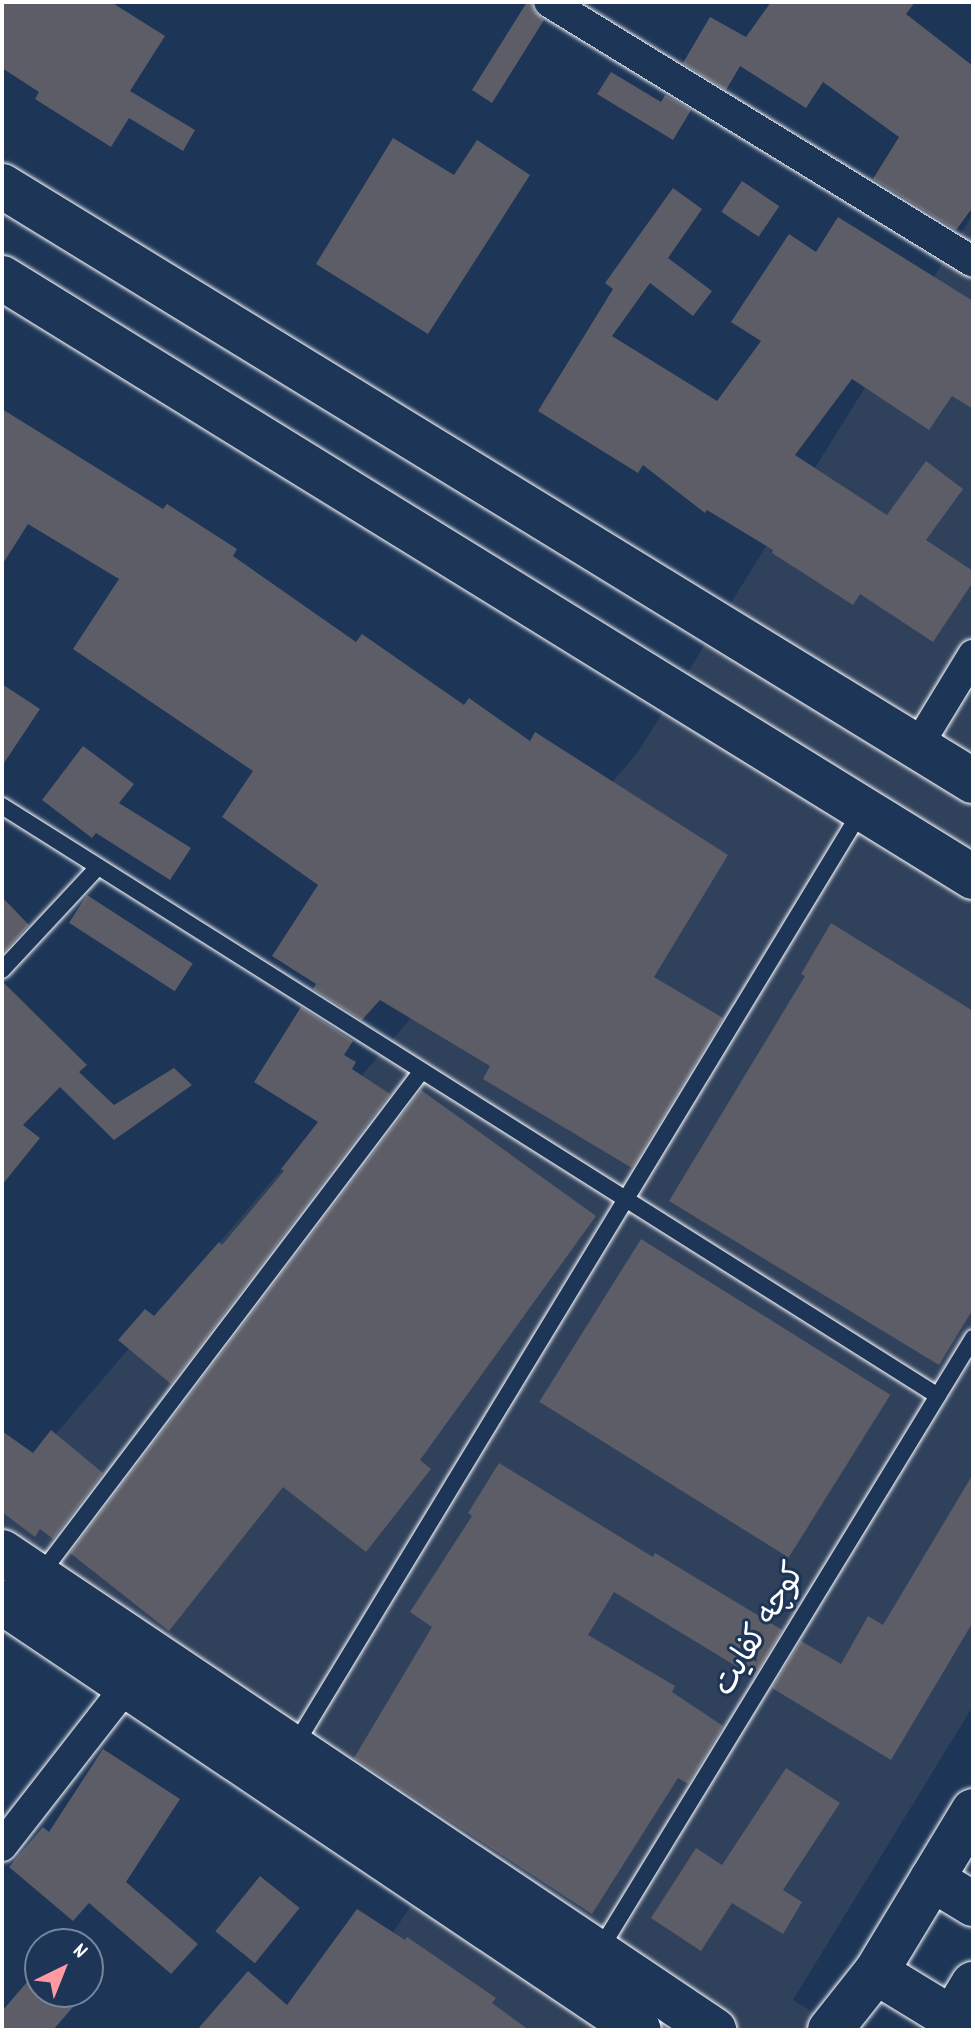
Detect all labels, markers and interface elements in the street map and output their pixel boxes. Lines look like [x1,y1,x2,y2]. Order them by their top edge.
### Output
street label: کوچه کفایت [707,1557,817,1705]
north arrow [24,1928,104,2008]
text: N [65,1937,94,1967]

